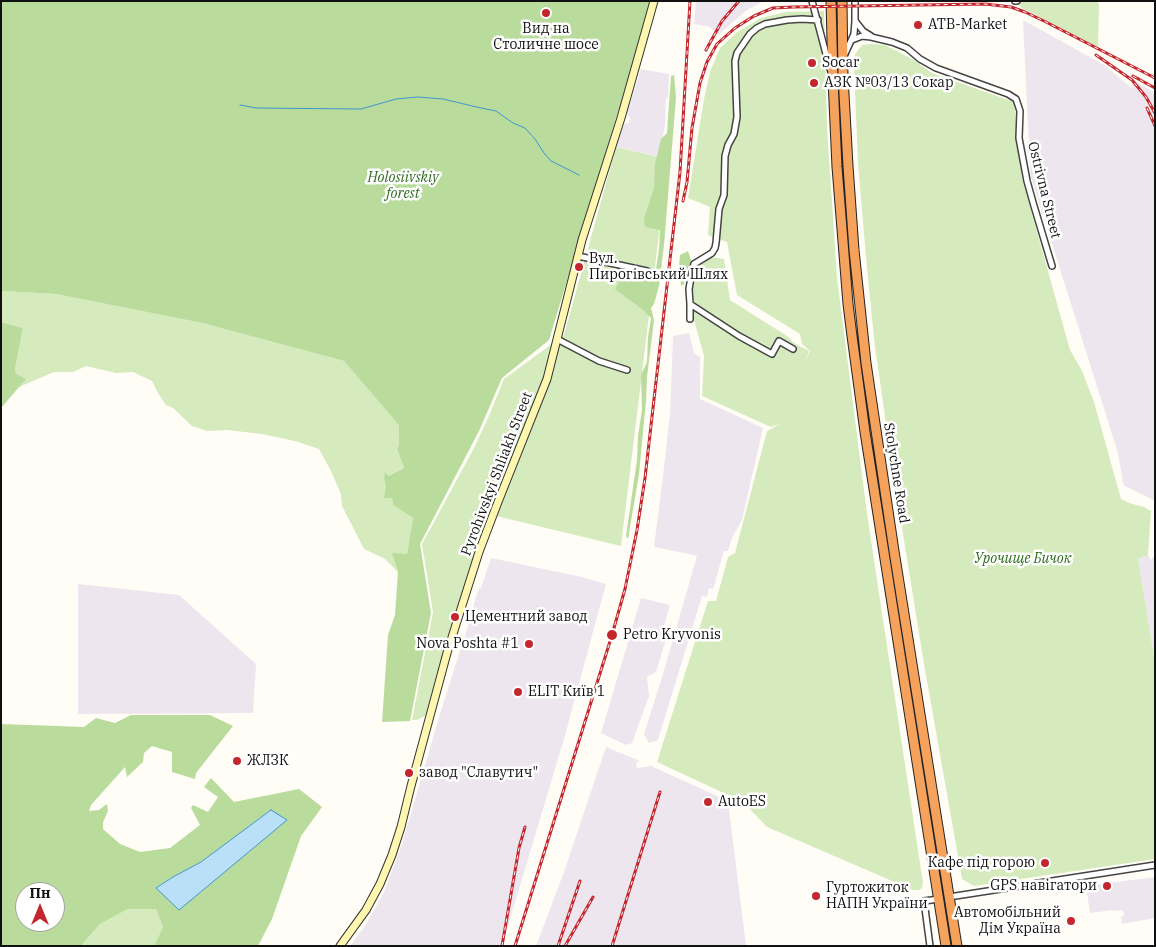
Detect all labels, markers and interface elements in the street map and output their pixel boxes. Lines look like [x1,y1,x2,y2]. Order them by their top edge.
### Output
marker: Вид на Столичне шосе [540,7,552,19]
place label: ATB-Market [928,17,1007,33]
marker: ATB-Market [912,19,924,31]
place label: Вид на Столичне шосе [493,21,599,54]
place label: Socar [822,55,859,71]
marker: Socar [806,57,818,69]
place label: АЗК №03/13 Сокар [824,75,954,91]
marker: АЗК №03/13 Сокар [808,77,820,89]
street label: Ostrivna Street [1024,140,1064,240]
park label: Holosiivskiy forest [367,170,439,202]
place label: Вул. Пирогівський Шлях [589,251,728,284]
marker: Вул. Пирогівський Шлях [573,261,585,273]
street label: Pyrohivskyi Shliakh Street [458,390,536,558]
street label: Stolychne Road [880,421,912,525]
park label: Урочище Бичок [975,551,1071,567]
place label: Цементний завод [465,609,588,625]
marker: Цементний завод [449,611,461,623]
place label: Petro Kryvonis [623,627,721,643]
marker: Petro Kryvonis [605,628,619,642]
place label: Nova Poshta #1 [416,636,519,652]
marker: Nova Poshta #1 [523,638,535,650]
place label: ELIT Київ 1 [528,684,605,700]
marker: ELIT Київ 1 [512,686,524,698]
place label: ЖЛЗК [247,753,289,769]
marker: ЖЛЗК [231,755,243,767]
place label: завод "Славутич" [419,765,538,781]
marker: завод "Славутич" [403,767,415,779]
place label: AutoES [718,794,766,810]
marker: AutoES [702,796,714,808]
place label: Кафе під горою [928,855,1035,871]
marker: Кафе під горою [1039,857,1051,869]
place label: GPS навігатори [990,878,1097,894]
place label: Гуртожиток НАПН України [826,880,928,912]
marker: GPS навігатори [1101,880,1113,892]
north arrow [15,882,65,932]
text: Пн [30,884,50,902]
marker: Гуртожиток НАПН України [810,890,822,902]
place label: Автомобільний Дім Україна [954,905,1061,938]
marker: Автомобільний Дім Україна [1065,915,1077,927]

